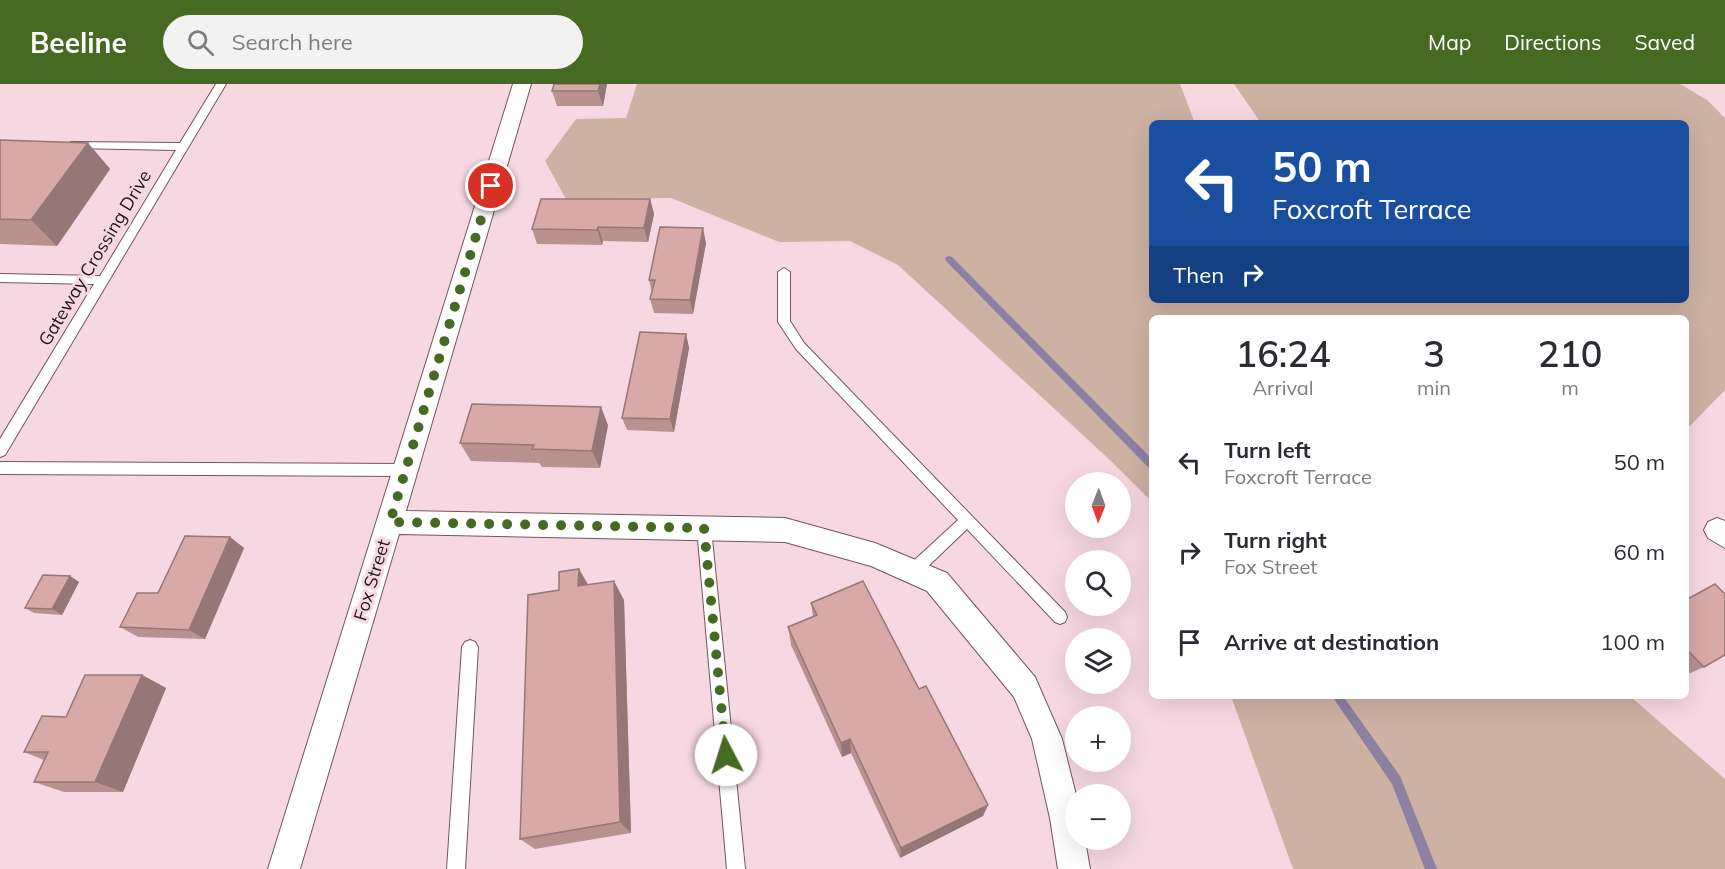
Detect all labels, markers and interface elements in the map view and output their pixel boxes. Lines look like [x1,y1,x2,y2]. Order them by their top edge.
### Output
search box [163,15,583,69]
text: Beeline [30,25,127,60]
icon: search [184,26,217,59]
text: Search here [232,28,353,56]
text: Map [1428,29,1471,55]
text: Directions [1504,29,1601,55]
text: Saved [1634,29,1695,55]
text: 50 m [1272,140,1372,193]
icon: left [1173,144,1251,222]
pin [465,160,516,211]
street label: Gateway Crossing Drive [33,166,156,350]
icon: arrive [474,169,507,202]
text: Foxcroft Terrace [1272,192,1472,226]
icon: right [1236,258,1269,291]
text: Then [1173,261,1224,289]
text: 16:24 [1236,331,1330,376]
text: 3 [1423,331,1445,376]
text: 210 [1538,331,1602,376]
text: Arrival [1252,375,1314,400]
text: min [1417,375,1451,400]
text: m [1561,375,1579,400]
text: Turn left [1224,436,1311,464]
icon: left [1173,446,1206,479]
text: 50 m [1614,448,1665,476]
text: Foxcroft Terrace [1224,464,1372,489]
north arrow [1065,472,1131,538]
map controls [1065,472,1131,850]
text: Turn right [1224,526,1327,554]
street label: Fox Street [348,536,395,623]
icon: right [1173,536,1206,569]
text: 60 m [1614,538,1665,566]
button: search [1065,550,1131,616]
text: Fox Street [1224,554,1317,579]
icon: arrive [1173,626,1206,659]
button: layers [1065,628,1131,694]
text: Arrive at destination [1224,628,1439,656]
text: 100 m [1600,628,1665,656]
button: + [1065,706,1131,772]
position arrow [694,723,758,787]
button: − [1065,784,1131,850]

